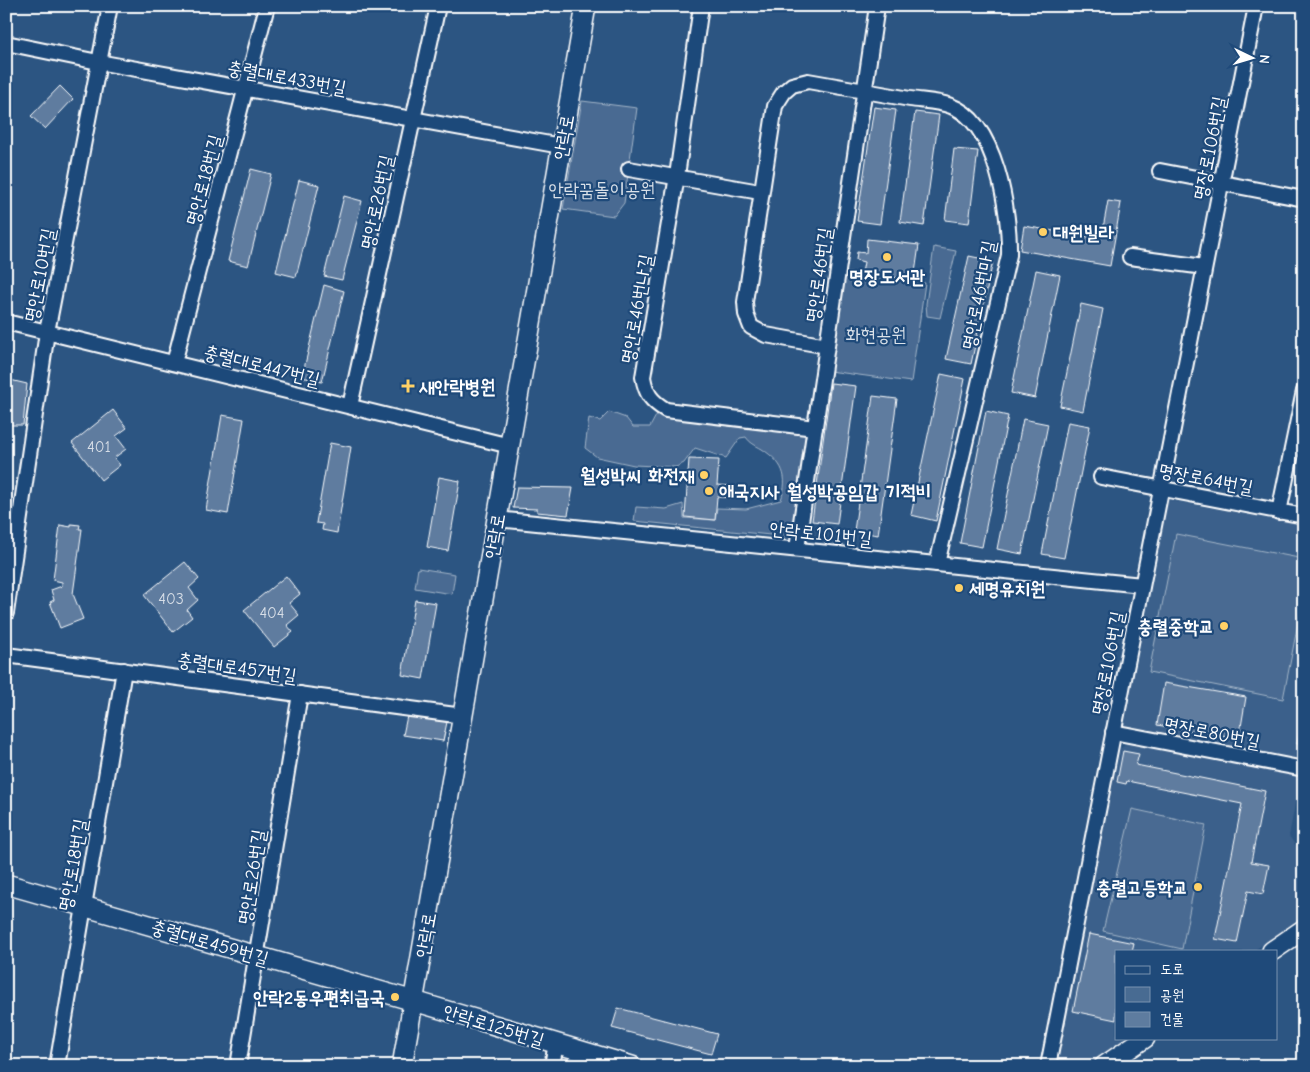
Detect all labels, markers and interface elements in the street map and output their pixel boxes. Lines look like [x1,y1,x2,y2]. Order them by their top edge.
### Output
north arrow [1228,32,1278,82]
text: N [1256,54,1273,64]
street label: 충렬대로433번길 [226,57,348,99]
street label: 명장로106번길 [1189,94,1231,202]
street label: 안락로 [549,113,579,162]
street label: 명안로18번길 [181,132,227,228]
street label: 명안로26번길 [356,153,398,252]
park label: 안락꿈돌이공원 [548,179,656,201]
place label: 대원빌라 [1053,222,1115,244]
street label: 명안로10번길 [20,226,60,324]
street label: 명안로46번길 [801,226,837,324]
marker: 대원빌라 [1037,226,1049,238]
street label: 명안로46번마길 [958,238,1000,352]
marker: 명장도서관 [881,251,893,263]
street label: 명안로46번나길 [616,252,657,366]
place label: 명장도서관 [849,266,926,288]
park label: 화현공원 [845,324,907,346]
street label: 충렬대로447번길 [201,341,322,391]
place label: 새안락병원 [418,376,495,398]
marker: 새안락병원 [401,379,415,393]
house number: 401 [87,438,111,456]
street label: 명장로64번길 [1157,459,1255,499]
place label: 월성박씨 화전재 [580,465,695,487]
marker: 월성박씨 화전재 [698,469,710,481]
place label: 애국지사 월성박공임갑 기적비 [719,481,931,503]
marker: 애국지사 월성박공임갑 기적비 [703,485,715,497]
street label: 안락로 [480,512,510,561]
street label: 안락로101번길 [768,518,873,550]
place label: 세명유치원 [969,578,1045,600]
marker: 세명유치원 [953,582,965,594]
house number: 403 [158,590,184,608]
house number: 404 [259,604,285,622]
street label: 명장로106번길 [1087,609,1129,717]
place label: 충렬중학교 [1138,616,1214,638]
marker: 충렬중학교 [1218,620,1230,632]
street label: 충렬대로457번길 [176,649,298,687]
street label: 명장로80번길 [1162,713,1262,753]
street label: 명안로18번길 [54,817,92,913]
street label: 명안로26번길 [234,828,270,927]
place label: 충렬고등학교 [1096,877,1188,899]
marker: 충렬고등학교 [1192,881,1204,893]
street label: 안락로 [411,911,441,960]
street label: 충렬대로459번길 [148,916,271,970]
legend [1115,950,1278,1040]
text: 도로 [1160,960,1184,978]
text: 공원 [1160,986,1184,1004]
place label: 안락2동우편취급국 [253,987,385,1009]
marker: 안락2동우편취급국 [389,991,401,1003]
street label: 안락로125번길 [441,1000,547,1052]
text: 건물 [1160,1010,1184,1028]

